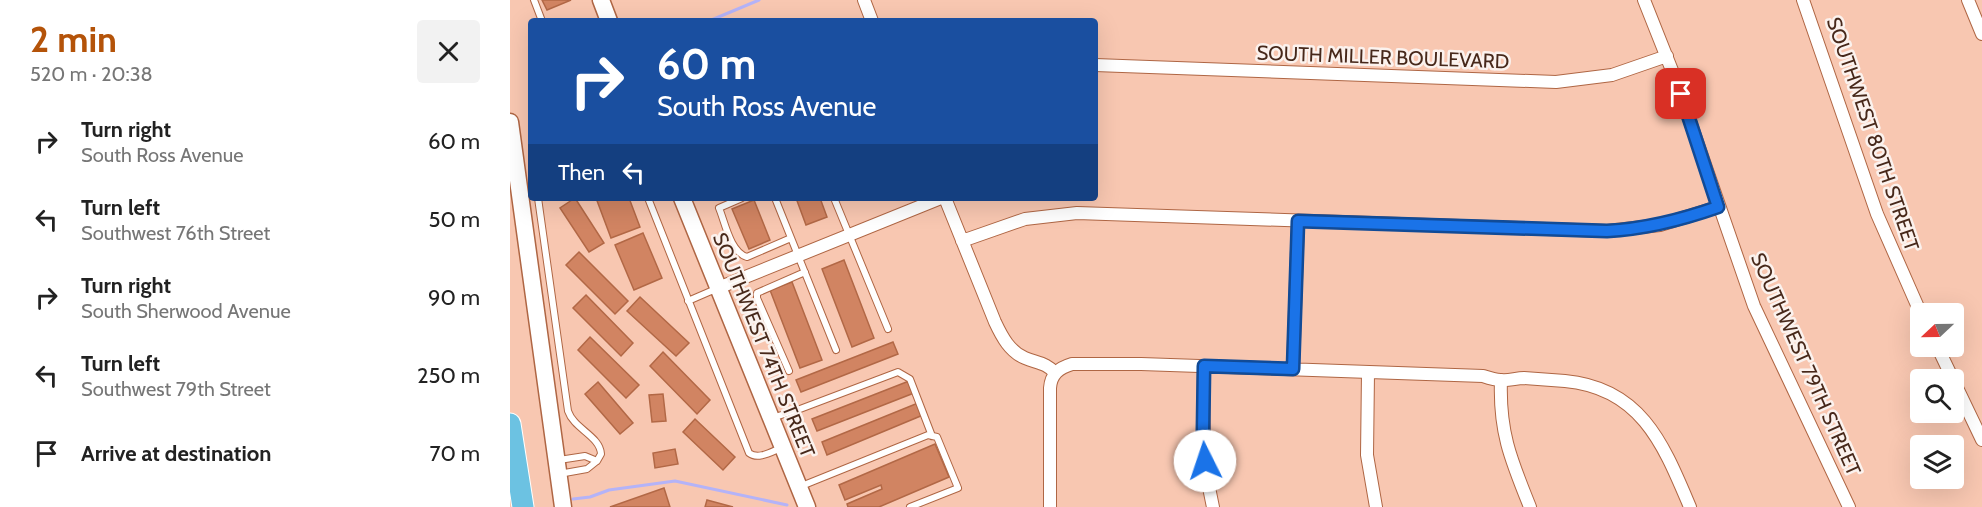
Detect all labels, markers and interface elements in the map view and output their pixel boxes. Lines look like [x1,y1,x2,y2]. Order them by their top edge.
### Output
street label: SOUTHWEST 80TH STREET [1822,14,1924,254]
text: 2 min [30,17,117,61]
button: close [417,20,480,83]
text: 60 m [657,38,756,90]
street label: SOUTH MILLER BOULEVARD [1256,41,1510,73]
icon: right [558,42,636,120]
text: 520 m · 20:38 [30,62,153,86]
pin [1655,68,1706,119]
icon: arrive [1664,77,1697,110]
text: South Ross Avenue [657,90,876,123]
text: Turn right [81,116,171,143]
icon: right [30,125,63,158]
text: 60 m [428,128,480,155]
text: South Ross Avenue [81,143,243,167]
icon: left [617,156,650,189]
text: Then [558,159,605,186]
text: Turn left [81,194,160,221]
icon: left [30,203,63,236]
text: 50 m [428,206,480,233]
text: Southwest 76th Street [81,221,270,245]
street label: SOUTHWEST 74TH STREET [708,229,820,461]
street label: SOUTHWEST 79TH STREET [1746,249,1866,479]
text: Turn right [81,272,171,299]
icon: right [30,281,63,314]
text: 90 m [428,284,480,311]
text: South Sherwood Avenue [81,299,291,323]
north arrow [1910,303,1964,357]
map controls [1910,303,1964,489]
text: Turn left [81,350,160,377]
icon: left [30,359,63,392]
text: 250 m [417,362,480,389]
button: search [1910,369,1964,423]
text: Southwest 79th Street [81,377,271,401]
position arrow [1173,429,1237,493]
button: layers [1910,435,1964,489]
icon: arrive [30,437,63,470]
text: Arrive at destination [81,440,271,467]
text: 70 m [430,440,480,467]

